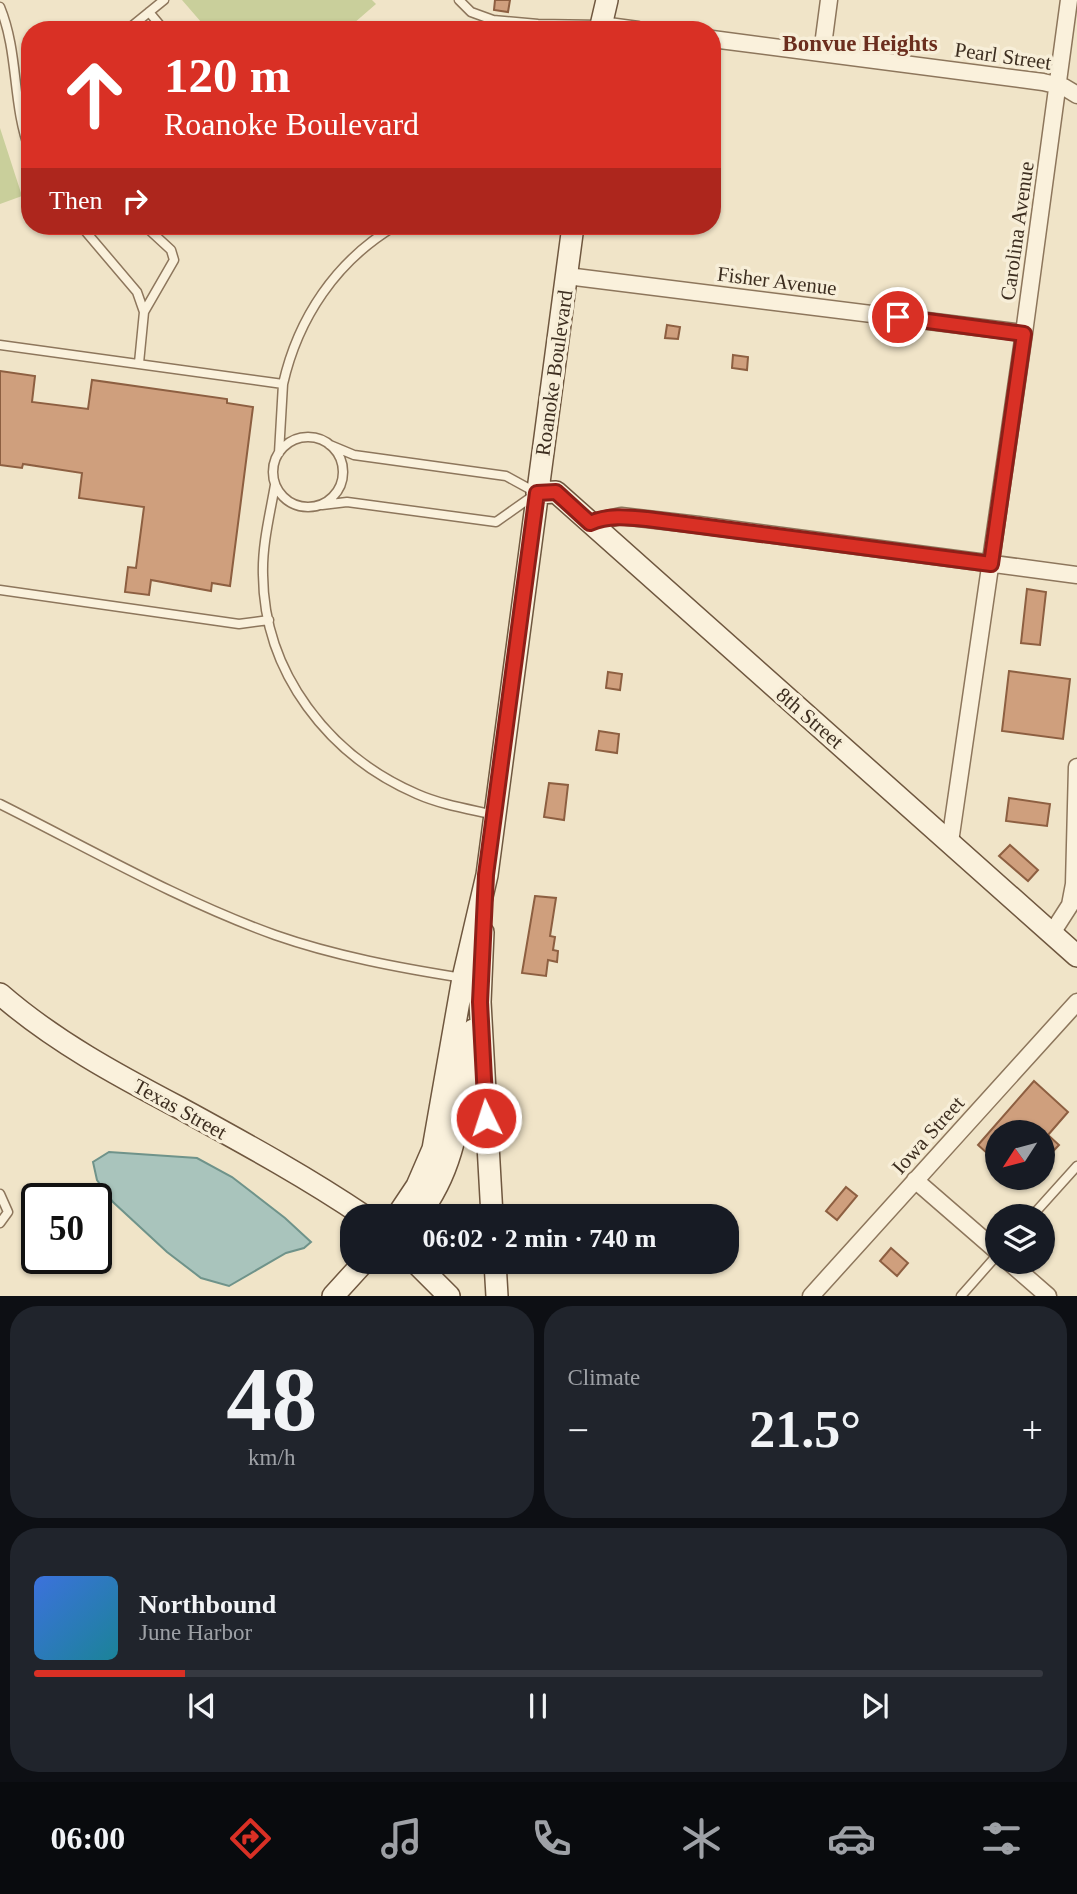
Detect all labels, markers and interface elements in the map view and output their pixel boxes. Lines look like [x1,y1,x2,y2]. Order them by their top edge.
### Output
district label: Bonvue Heights [782,31,938,56]
street label: Pearl Street [953,37,1053,75]
text: 120 m [164,48,291,103]
icon: ahead [49,49,140,140]
text: Roanoke Boulevard [164,106,419,142]
street label: Carolina Avenue [995,160,1039,302]
icon: right [116,182,154,220]
text: Then [49,186,102,215]
street label: Fisher Avenue [716,262,838,300]
pin [868,287,928,347]
street label: Roanoke Boulevard [530,288,578,458]
icon: arrive [879,298,917,336]
street label: 8th Street [772,682,849,754]
street label: Texas Street [129,1074,231,1145]
position arrow [449,1081,523,1155]
street label: Iowa Street [887,1091,969,1179]
north arrow [985,1120,1055,1190]
map controls [985,1120,1055,1274]
speed limit sign: 50 [21,1183,112,1274]
button: layers [985,1204,1055,1274]
text: 06:02 · 2 min · 740 m [423,1224,657,1253]
text: 48 [226,1349,317,1450]
text: Climate [568,1365,640,1390]
text: 21.5° [749,1401,861,1458]
text: − [568,1409,589,1451]
text: + [1022,1409,1043,1451]
text: km/h [248,1445,295,1470]
text: Northbound [139,1590,276,1619]
text: June Harbor [139,1620,252,1645]
icon: previous [183,1687,221,1725]
icon: pause [519,1687,557,1725]
icon: next [856,1687,894,1725]
icon: directions [226,1814,275,1863]
icon: music [377,1814,426,1863]
icon: phone [527,1814,576,1863]
icon: climate [677,1814,726,1863]
icon: car [827,1814,876,1863]
icon: filters [977,1814,1026,1863]
text: 06:00 [51,1820,125,1856]

